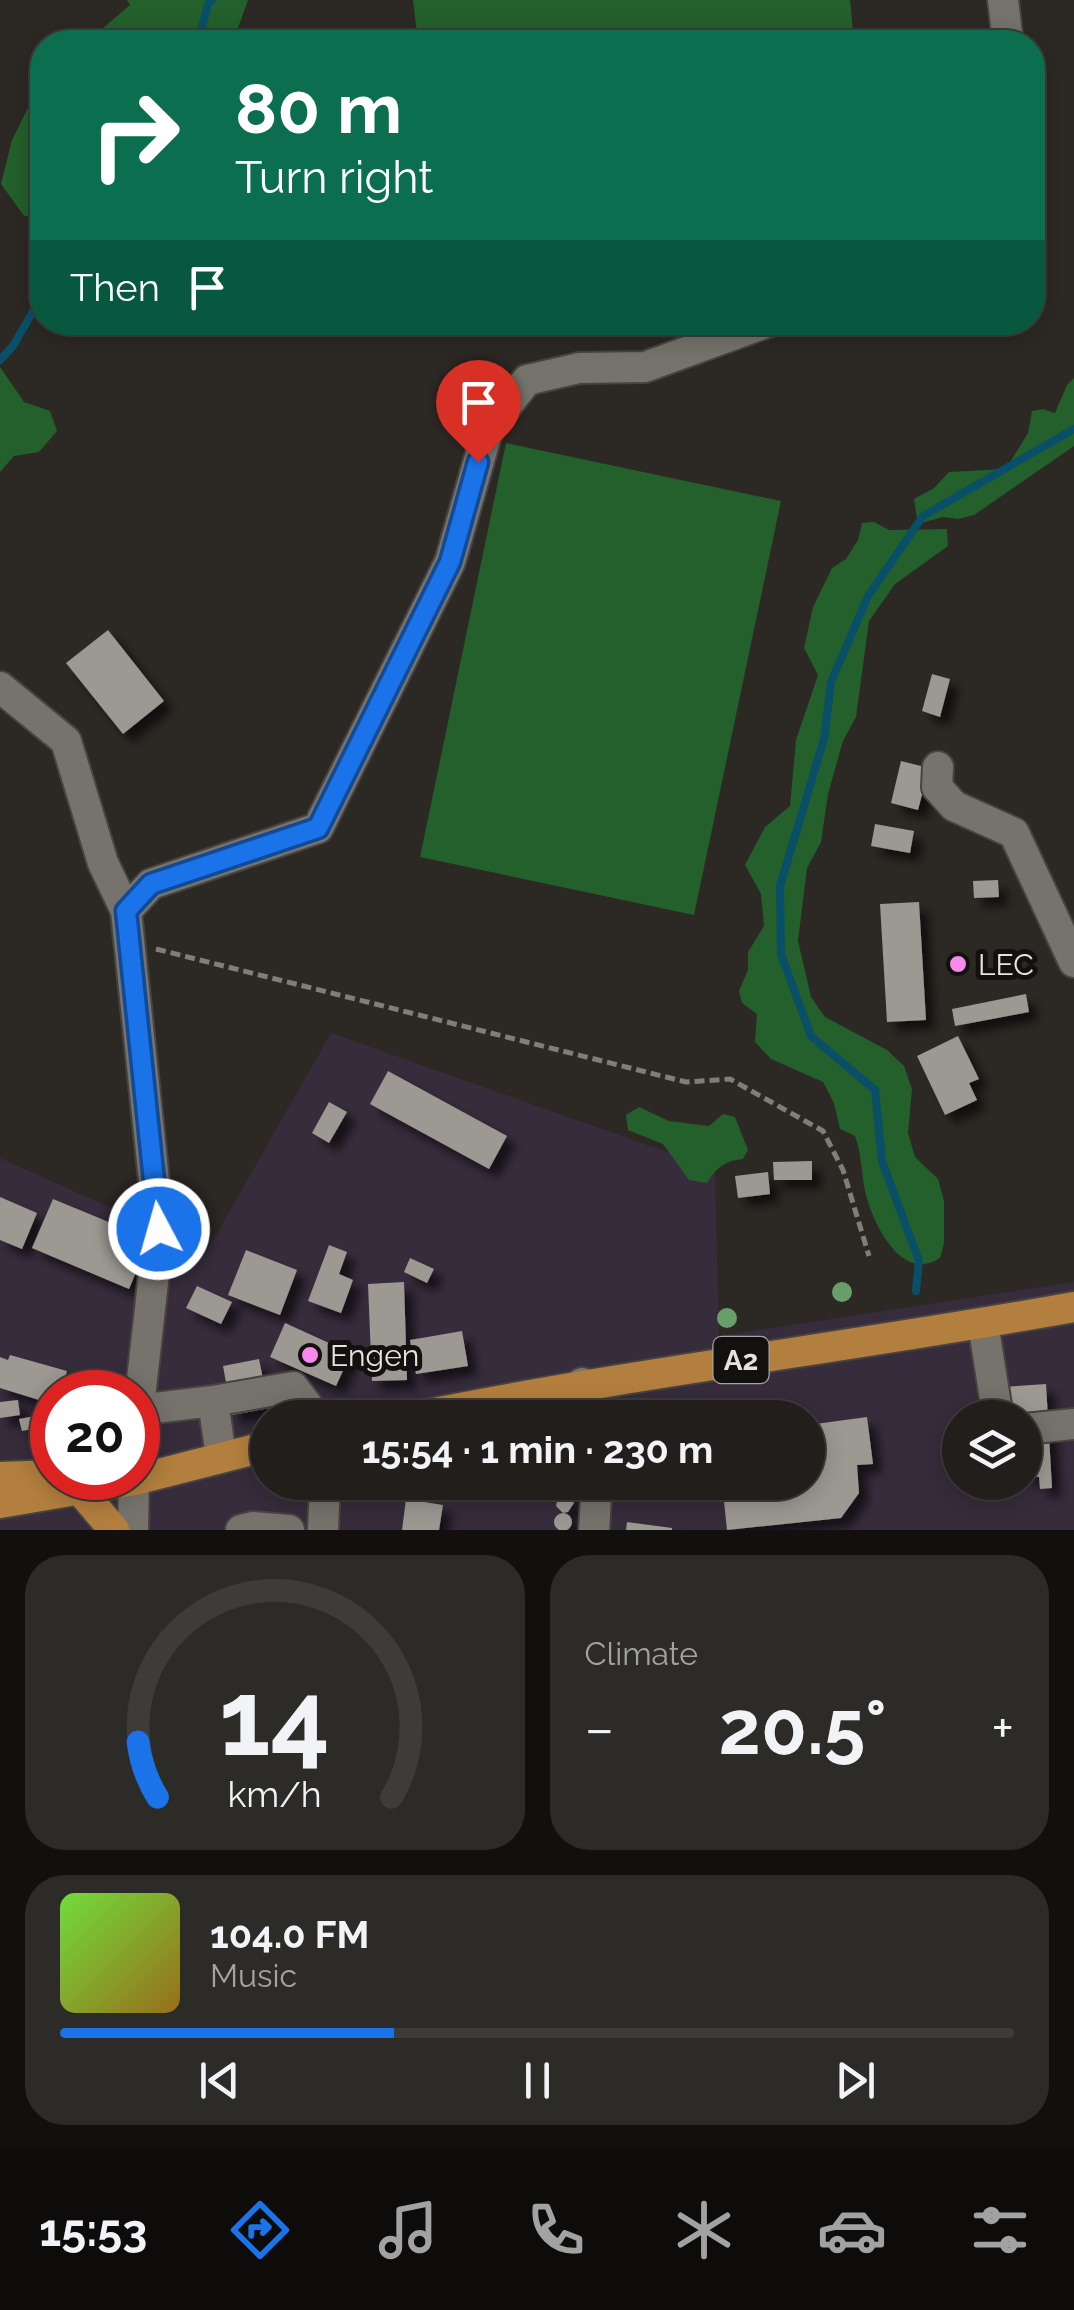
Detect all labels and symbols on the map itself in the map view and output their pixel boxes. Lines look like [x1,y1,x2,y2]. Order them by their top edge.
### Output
pin [436,360,521,463]
place label: LEC [978,947,1034,982]
marker: LEC [947,953,969,975]
position arrow [107,1177,211,1281]
road number: A2 [714,1337,768,1383]
place label: Engen [330,1338,419,1373]
marker: Engen [299,1344,321,1366]
speed limit sign: 20 [30,1370,160,1500]

